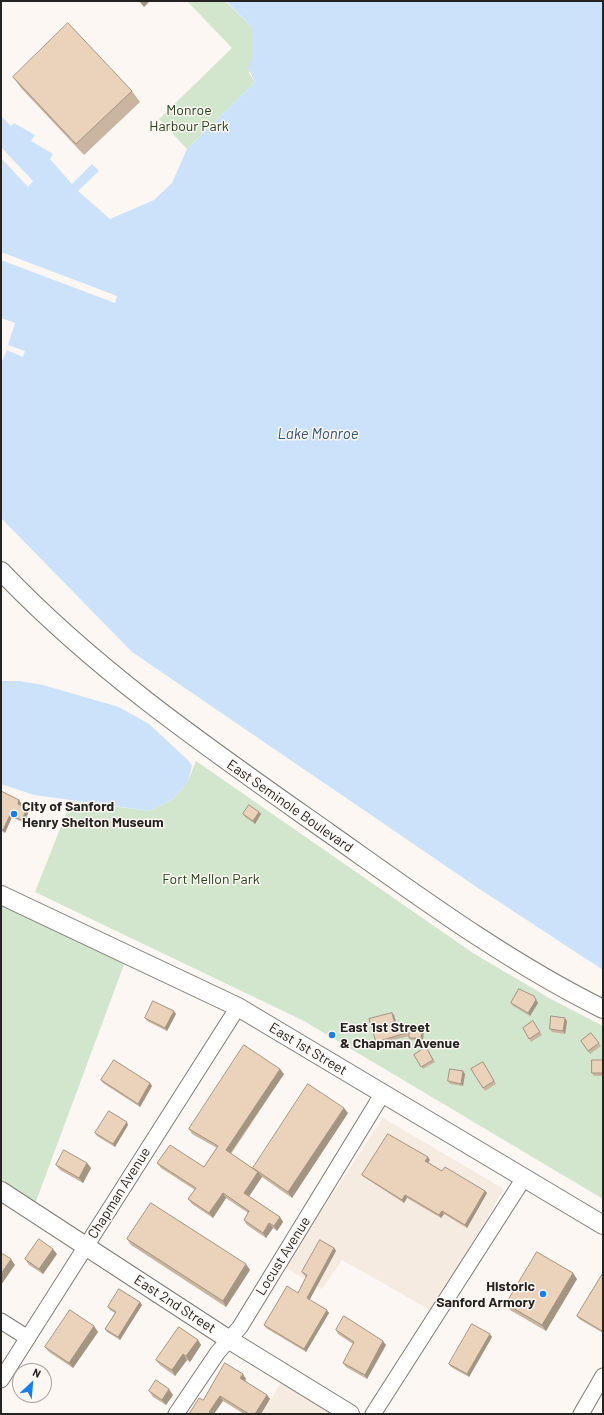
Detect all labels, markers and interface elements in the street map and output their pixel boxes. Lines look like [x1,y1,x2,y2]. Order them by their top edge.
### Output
park label: Monroe Harbour Park [149,102,229,134]
water label: Lake Monroe [278,425,358,443]
street label: East Seminole Boulevard [224,756,356,856]
place label: City of Sanford Henry Shelton Museum [22,798,164,830]
marker: City of Sanford Henry Shelton Museum [9,809,19,819]
park label: Fort Mellon Park [162,871,260,887]
street label: East 1st Street [266,1019,350,1079]
place label: East 1st Street & Chapman Avenue [340,1019,460,1052]
marker: East 1st Street & Chapman Avenue [327,1030,337,1040]
street label: Chapman Avenue [84,1144,154,1242]
street label: Locust Avenue [252,1214,314,1298]
street label: East 2nd Street [131,1271,219,1337]
place label: Historic Sanford Armory [436,1278,535,1310]
marker: Historic Sanford Armory [538,1289,548,1299]
north arrow [12,1363,52,1403]
text: N [31,1365,43,1380]

